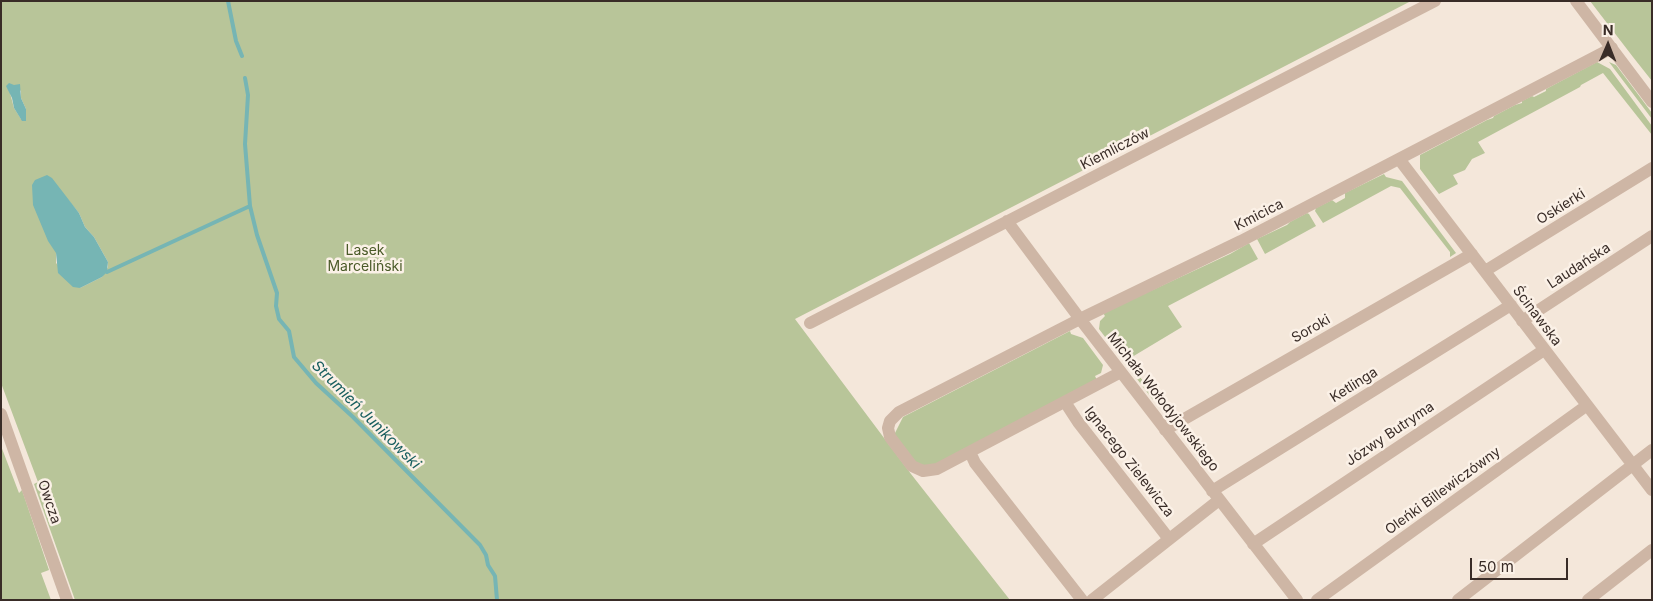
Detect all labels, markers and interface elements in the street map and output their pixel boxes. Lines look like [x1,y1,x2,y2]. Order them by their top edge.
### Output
north arrow [1583,20,1633,70]
text: N [1603,21,1614,38]
street label: Kiemliczów [1078,124,1152,174]
street label: Oskierki [1534,186,1588,228]
street label: Kmicica [1232,196,1286,234]
street label: Laudańska [1544,239,1614,293]
park label: Lasek Marceliński [327,243,403,276]
street label: Ścinawska [1509,283,1565,349]
street label: Soroki [1289,311,1333,347]
street label: Michała Wołodyjowskiego [1104,329,1222,475]
water label: Strumień Junikowski [308,357,424,473]
street label: Ketlinga [1327,364,1381,406]
street label: Józwy Butryma [1343,398,1437,470]
street label: Ignacego Zielewicza [1081,403,1177,521]
street label: Oleńki Billewiczówny [1382,444,1504,538]
street label: Owcza [34,478,64,526]
scale bar [1473,548,1570,580]
text: 50 m [1478,557,1514,576]

